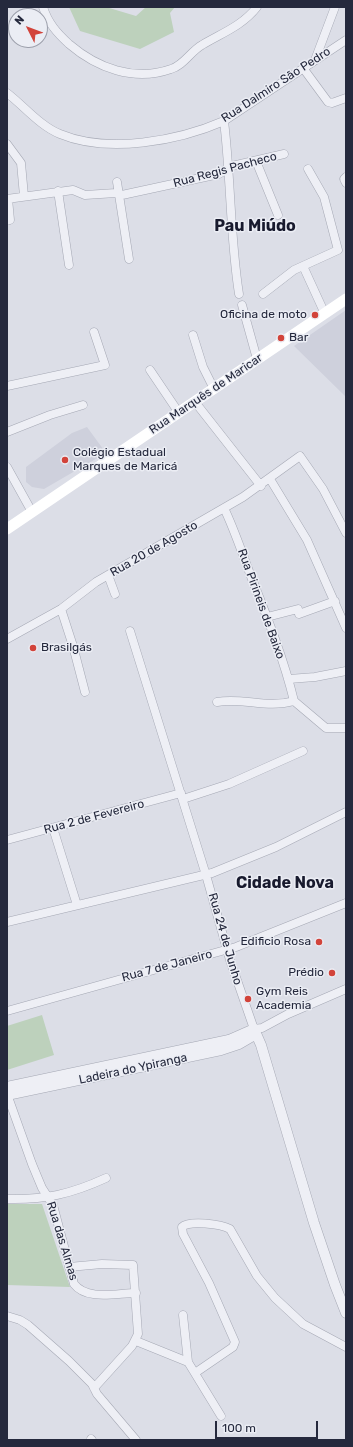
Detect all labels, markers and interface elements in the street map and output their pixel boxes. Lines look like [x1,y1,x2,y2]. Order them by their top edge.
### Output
north arrow [8,8,48,48]
text: N [12,13,27,28]
street label: Rua Dalmiro São Pedro [219,44,333,126]
street label: Rua Regis Pacheco [172,149,278,191]
district label: Pau Miúdo [214,216,296,236]
place label: Oficina de moto [220,308,307,322]
marker: Oficina de moto [310,310,320,320]
place label: Bar [289,331,308,345]
marker: Bar [276,333,286,343]
street label: Rua Marquês de Maricar [147,351,265,437]
place label: Colégio Estadual Marques de Maricá [73,446,177,474]
marker: Colégio Estadual Marques de Maricá [60,455,70,465]
street label: Rua 20 de Agosto [108,518,200,580]
street label: Rua Pirineis de Baixo [234,547,288,661]
place label: Brasilgás [41,641,92,655]
marker: Brasilgás [28,643,38,653]
street label: Rua 2 de Fevereiro [42,797,146,837]
district label: Cidade Nova [236,873,334,893]
street label: Rua 24 de Junho [205,891,245,987]
place label: Edificio Rosa [240,935,311,949]
marker: Edificio Rosa [314,937,324,947]
street label: Rua 7 de Janeiro [120,947,214,985]
place label: Prédio [288,966,324,980]
marker: Prédio [327,968,337,978]
place label: Gym Reis Academia [256,985,311,1013]
marker: Gym Reis Academia [243,994,253,1004]
street label: Ladeira do Ypiranga [78,1050,188,1088]
street label: Rua das Almas [43,1200,81,1282]
scale bar [217,1413,320,1439]
text: 100 m [222,1421,256,1435]

